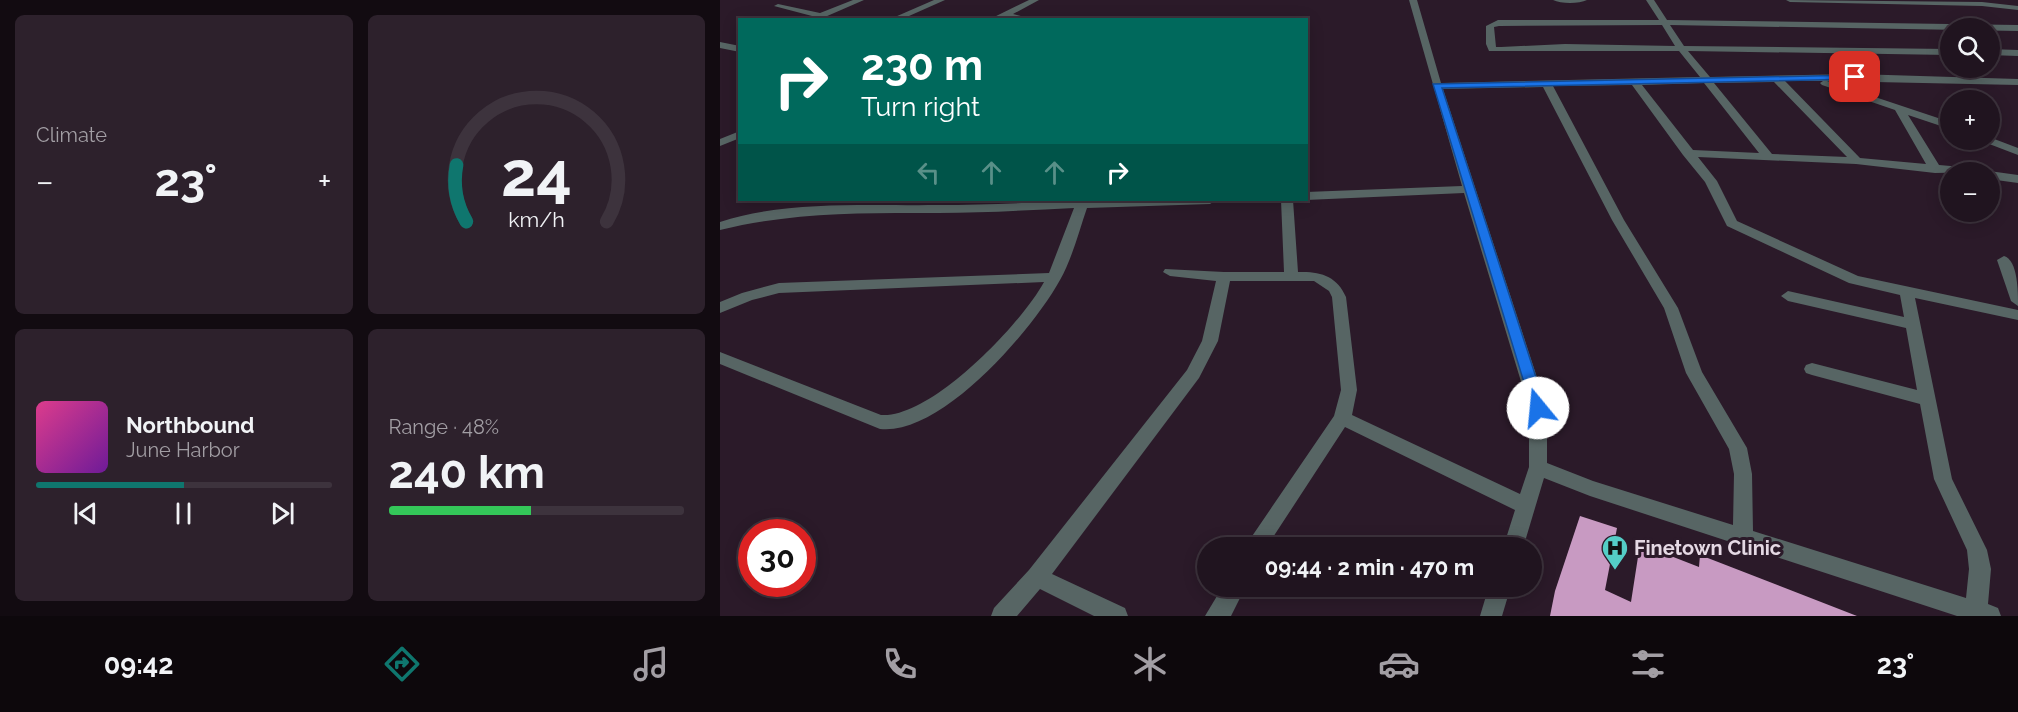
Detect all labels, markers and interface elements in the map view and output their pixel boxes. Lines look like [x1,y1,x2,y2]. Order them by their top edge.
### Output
map controls [1940,18,2000,222]
button: search [1940,18,2000,78]
text: 230 m [861,41,983,90]
icon: right [762,42,840,120]
pin [1829,51,1880,102]
icon: arrive [1838,60,1871,93]
button: + [1940,90,2000,150]
text: Turn right [861,91,980,122]
text: Climate [36,123,107,147]
text: 24 [501,137,572,211]
text: 23° [155,154,217,207]
icon: left [912,156,945,189]
icon: ahead [975,156,1008,189]
icon: ahead [1038,156,1071,189]
icon: right [1101,156,1134,189]
text: − [36,162,54,201]
text: + [318,162,332,201]
button: − [1940,162,2000,222]
text: km/h [508,207,565,232]
position arrow [1506,376,1570,440]
text: Northbound [126,412,255,438]
text: Range · 48% [389,415,499,439]
text: June Harbor [126,438,240,462]
text: 240 km [389,446,545,499]
icon: previous [69,497,102,530]
icon: pause [167,497,200,530]
icon: next [266,497,299,530]
speed limit sign: 30 [738,519,816,597]
hospital icon: Finetown Clinic [1600,533,1630,571]
place label: Finetown Clinic [1634,536,1781,560]
text: 09:44 · 2 min · 470 m [1265,554,1474,580]
icon: directions [381,643,423,685]
icon: music [630,643,672,685]
icon: phone [879,643,921,685]
icon: climate [1129,643,1171,685]
icon: car [1378,643,1420,685]
icon: filters [1627,643,1669,685]
text: 09:42 [104,649,173,680]
text: 23° [1877,649,1914,680]

